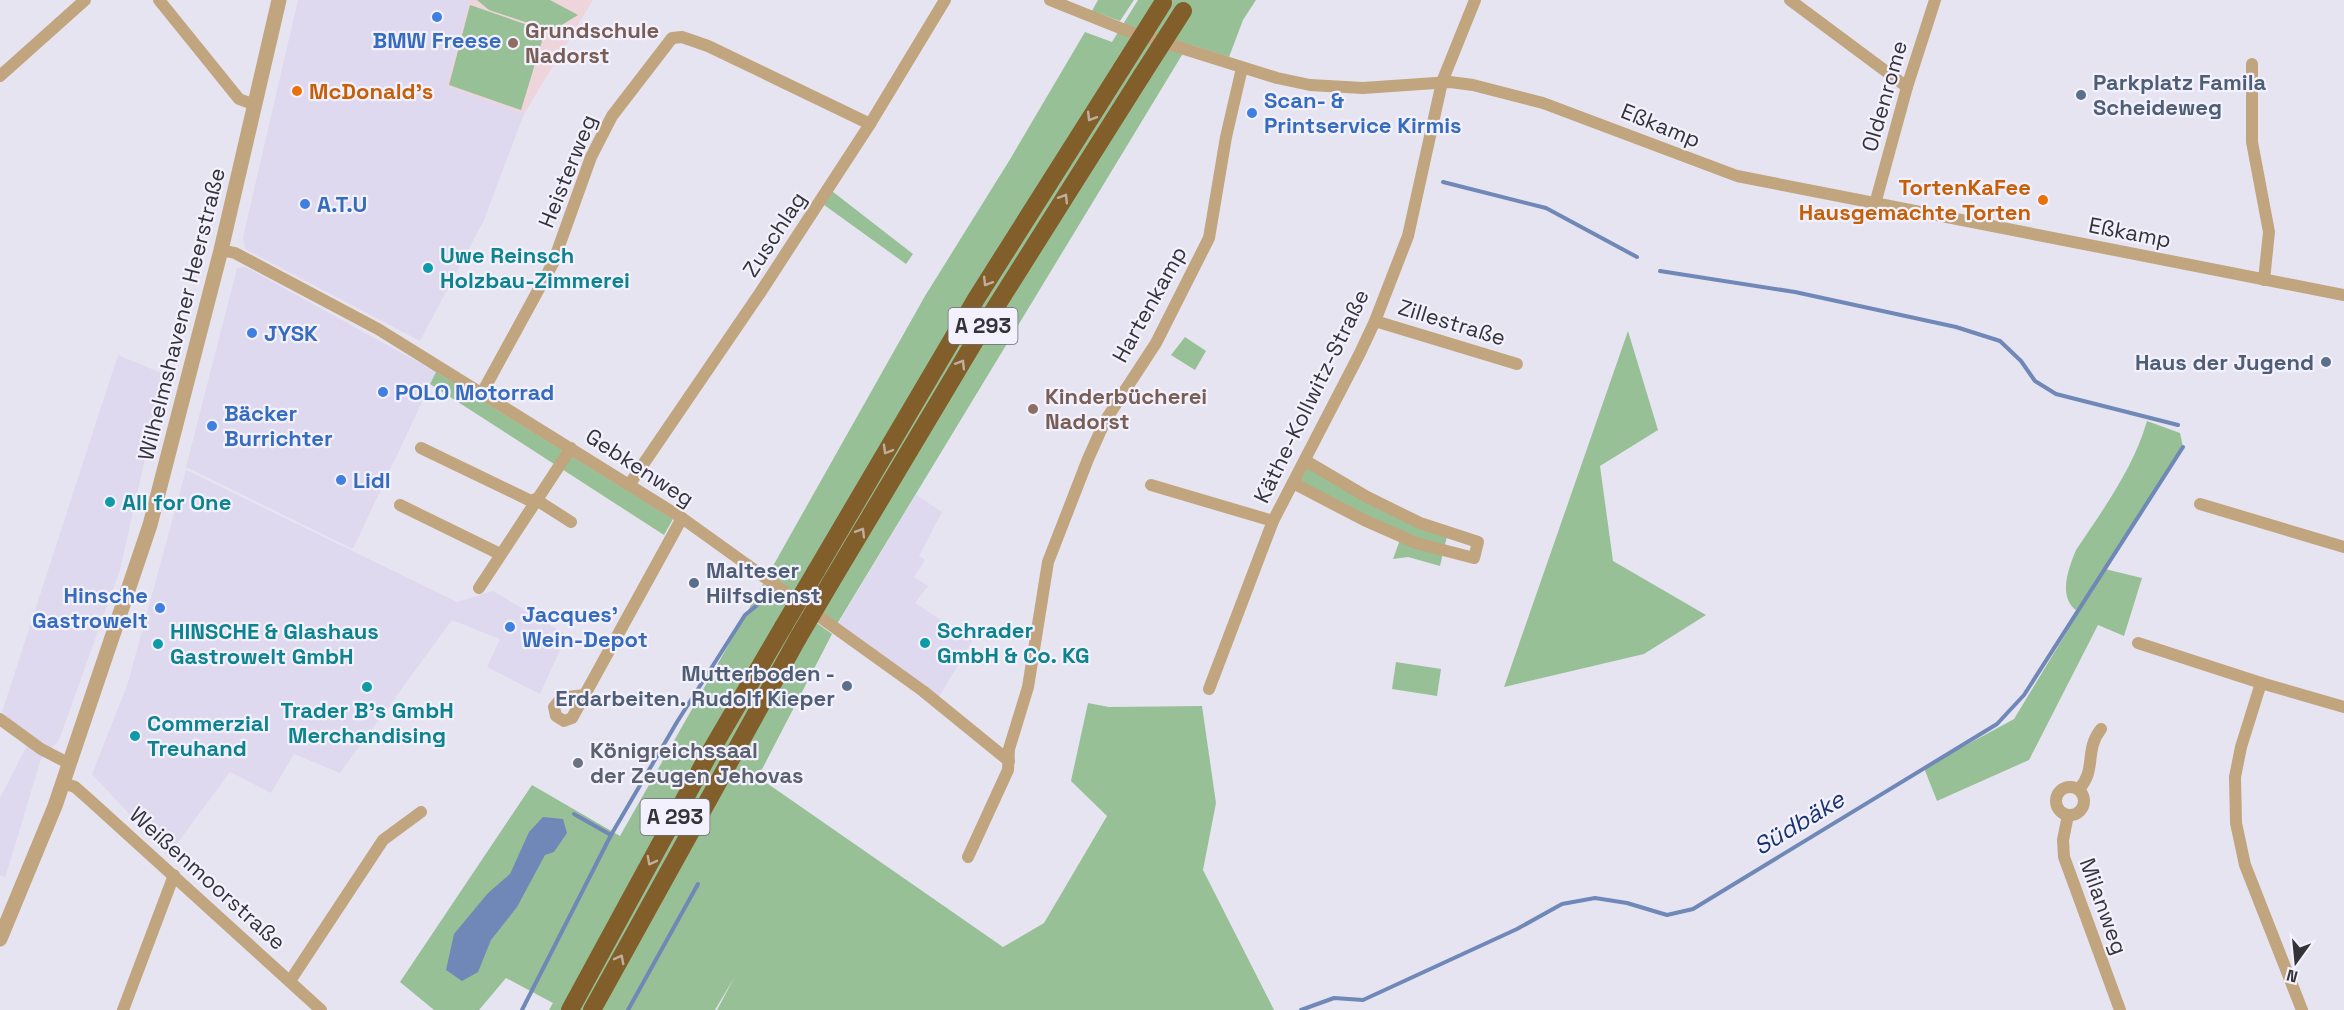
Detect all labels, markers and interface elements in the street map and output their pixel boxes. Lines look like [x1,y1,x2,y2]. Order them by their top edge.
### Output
marker: BMW Freese [430,10,444,24]
place label: Grundschule Nadorst [525,16,659,69]
place label: BMW Freese [373,26,501,54]
marker: Grundschule Nadorst [506,36,520,50]
street label: Oldenrome [1855,37,1913,155]
place label: Parkplatz Famila Scheideweg [2093,68,2267,121]
place label: McDonald's [309,77,433,105]
marker: McDonald's [290,84,304,98]
place label: Scan- & Printservice Kirmis [1264,86,1462,139]
marker: Parkplatz Famila Scheideweg [2074,88,2088,102]
street label: Eßkamp [1617,96,1705,154]
marker: Scan- & Printservice Kirmis [1245,106,1259,120]
street label: Heisterweg [532,110,602,232]
one-way arrow [1086,111,1098,121]
street label: Wilhelmshavener Heerstraße [131,165,231,463]
place label: TortenKaFee Hausgemachte Torten [1799,173,2031,226]
street label: Zuschlag [736,186,812,282]
place label: A.T.U [317,190,367,218]
marker: TortenKaFee Hausgemachte Torten [2036,193,2050,207]
one-way arrow [1056,194,1067,205]
marker: A.T.U [298,197,312,211]
street label: Eßkamp [2086,210,2174,254]
place label: Uwe Reinsch Holzbau-Zimmerei [440,241,630,294]
street label: Hartenkamp [1106,241,1192,367]
marker: Uwe Reinsch Holzbau-Zimmerei [421,261,435,275]
one-way arrow [982,276,994,286]
street label: Käthe-Kollwitz-Straße [1247,285,1375,507]
street label: Zillestraße [1395,292,1509,352]
road number: A 293 [948,308,1018,344]
place label: JYSK [264,319,318,347]
marker: JYSK [245,326,259,340]
place label: Haus der Jugend [2135,348,2314,376]
marker: Haus der Jugend [2319,355,2333,369]
one-way arrow [953,360,965,370]
place label: POLO Motorrad [395,378,554,406]
place label: Kinderbücherei Nadorst [1045,382,1207,435]
marker: POLO Motorrad [376,385,390,399]
place label: Bäcker Burrichter [224,399,333,452]
marker: Kinderbücherei Nadorst [1026,402,1040,416]
marker: Bäcker Burrichter [205,419,219,433]
street label: Gebkenweg [580,422,700,512]
one-way arrow [883,444,895,454]
place label: Lidl [353,466,391,494]
marker: Lidl [334,473,348,487]
place label: All for One [122,488,231,516]
marker: All for One [103,495,117,509]
one-way arrow [854,528,866,538]
place label: Malteser Hilfsdienst [706,556,821,609]
marker: Malteser Hilfsdienst [687,576,701,590]
place label: Hinsche Gastrowelt [32,581,148,634]
place label: Jacques’ Wein-Depot [522,600,648,653]
marker: Hinsche Gastrowelt [153,601,167,615]
place label: Schrader GmbH & Co. KG [937,616,1090,669]
place label: HINSCHE & Glashaus Gastrowelt GmbH [170,617,379,670]
marker: Jacques’ Wein-Depot [503,620,517,634]
marker: Schrader GmbH & Co. KG [918,636,932,650]
marker: HINSCHE & Glashaus Gastrowelt GmbH [151,637,165,651]
place label: Mutterboden - Erdarbeiten. Rudolf Kieper [555,659,835,712]
marker: Mutterboden - Erdarbeiten. Rudolf Kieper [840,679,854,693]
marker: Trader B's GmbH Merchandising [360,680,374,694]
place label: Trader B's GmbH Merchandising [280,696,454,749]
place label: Commerzial Treuhand [147,709,269,762]
marker: Commerzial Treuhand [128,729,142,743]
place label: Königreichssaal der Zeugen Jehovas [590,736,804,789]
marker: Königreichssaal der Zeugen Jehovas [571,756,585,770]
water label: Südbäke [1748,783,1851,862]
road number: A 293 [640,799,710,835]
street label: Weißenmoorstraße [124,800,292,956]
street label: Milanweg [2074,854,2134,958]
one-way arrow [647,855,658,865]
north arrow [2266,932,2326,992]
one-way arrow [613,954,624,965]
text: N [2284,964,2300,988]

